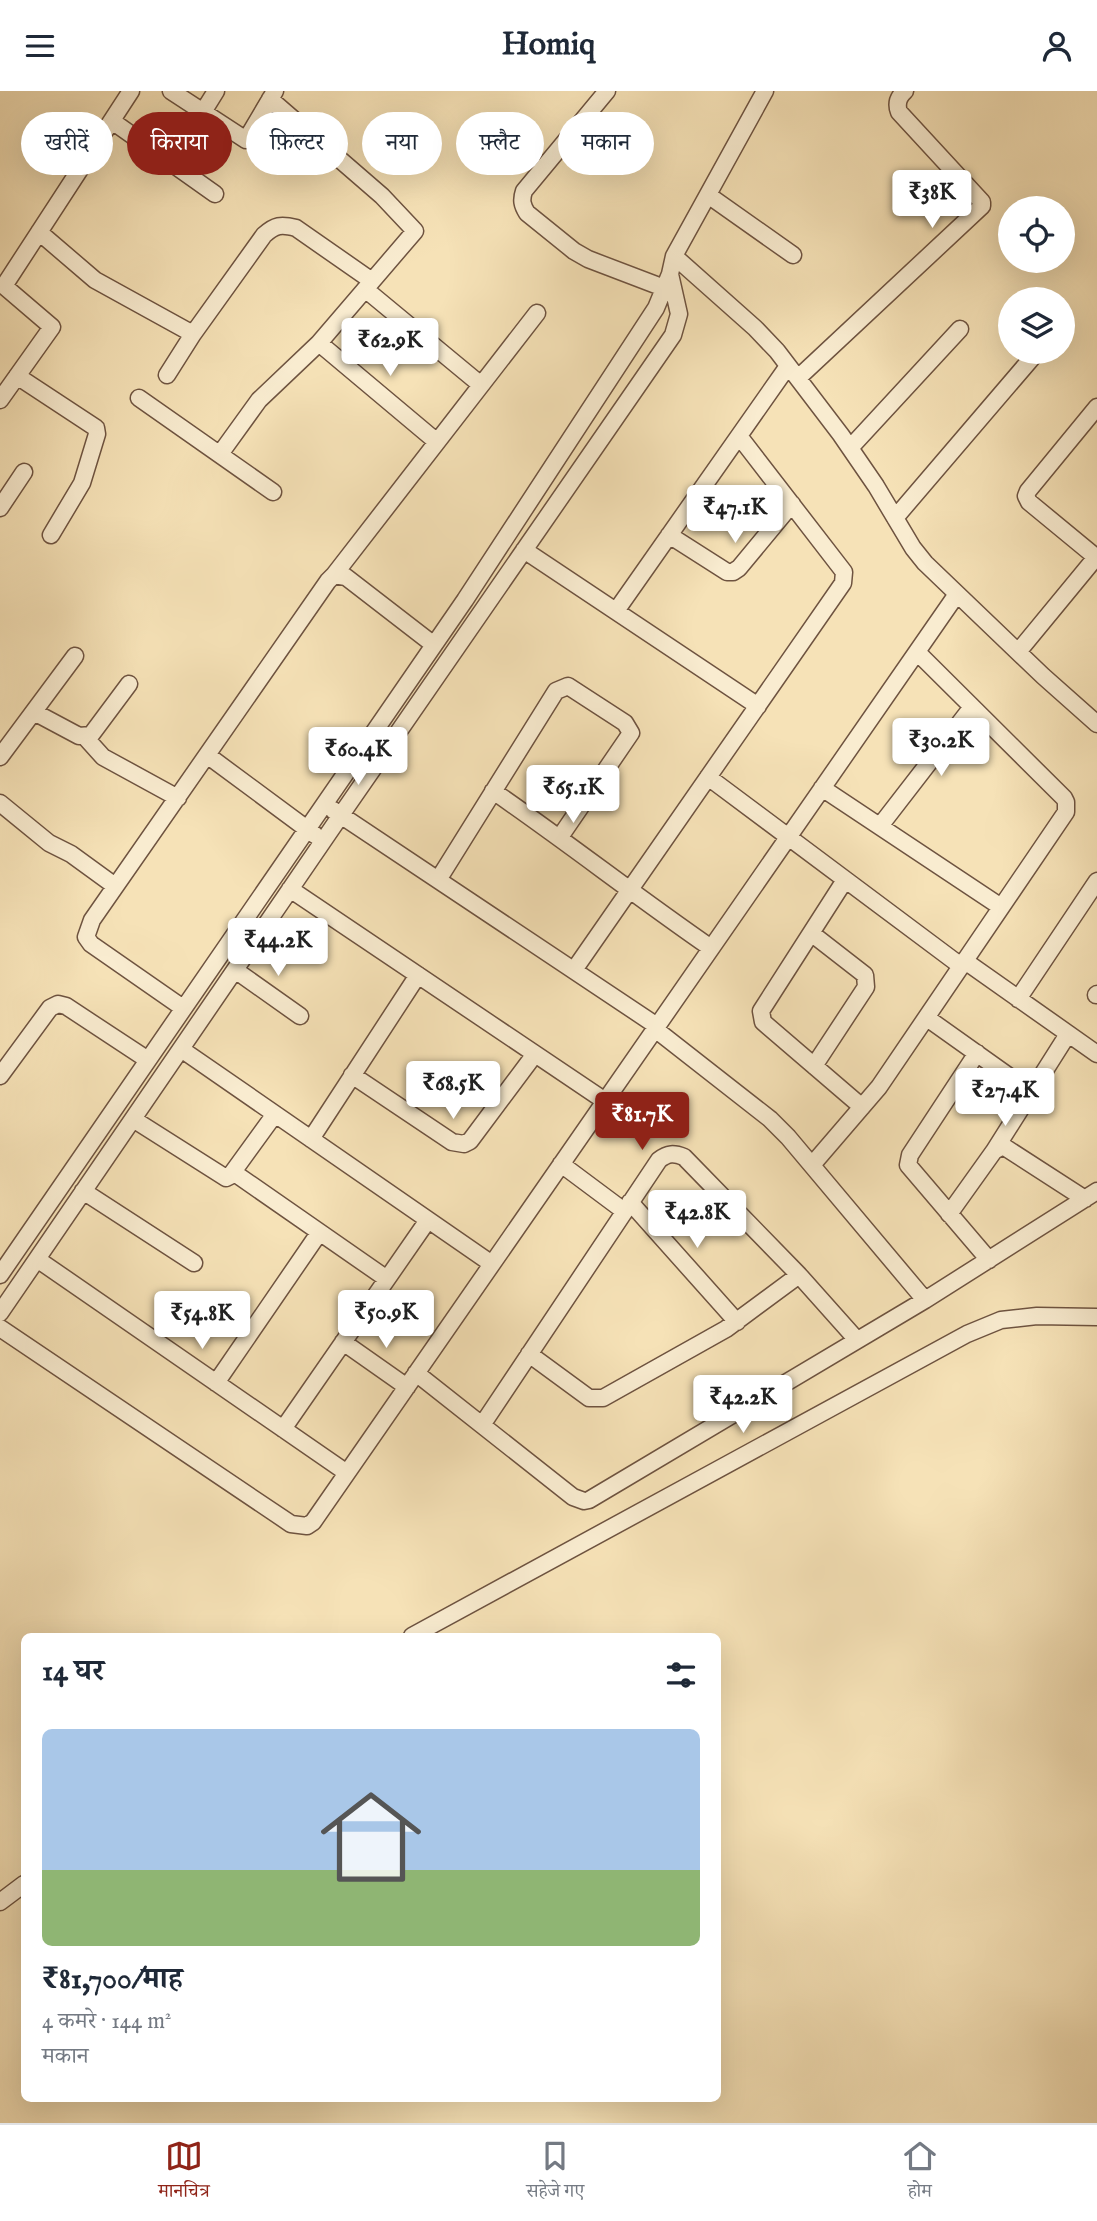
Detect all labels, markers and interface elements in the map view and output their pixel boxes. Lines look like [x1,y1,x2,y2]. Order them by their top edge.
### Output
text: Homiq [502,25,595,66]
icon: menu [21,27,59,65]
icon: person [1038,27,1076,65]
chip: खरीदें [21,112,113,175]
chip: किराया [127,112,232,175]
chip: फ़िल्टर [246,112,348,175]
chip: नया [362,112,442,175]
chip: फ़्लैट [456,112,544,175]
chip: मकान [558,112,654,175]
pin: ₹38K [891,171,973,230]
text: ₹38K [908,178,956,207]
map controls [998,196,1075,364]
button: locate [998,196,1075,273]
button: layers [998,287,1075,364]
pin: ₹62.9K [333,319,447,378]
text: ₹62.9K [357,326,423,355]
pin: ₹47.1K [678,485,792,545]
text: ₹47.1K [703,493,767,522]
pin: ₹30.2K [884,719,998,778]
text: ₹30.2K [908,726,974,755]
pin: ₹60.4K [301,727,415,787]
text: ₹60.4K [324,735,392,764]
pin: ₹65.1K [516,765,630,825]
text: ₹65.1K [542,773,604,802]
pin: ₹44.2K [221,919,335,978]
text: ₹44.2K [244,926,312,955]
pin: ₹68.5K [396,1061,510,1121]
text: ₹68.5K [422,1069,484,1098]
pin: ₹27.4K [948,1069,1062,1128]
text: ₹27.4K [971,1076,1039,1105]
pin: ₹81.7K [585,1093,699,1152]
text: ₹81.7K [611,1100,673,1129]
pin: ₹42.8K [640,1191,754,1250]
text: ₹42.8K [664,1198,730,1227]
pin: ₹54.8K [145,1291,259,1351]
pin: ₹50.9K [329,1291,443,1350]
text: ₹50.9K [354,1298,418,1327]
text: ₹54.8K [170,1299,234,1328]
pin: ₹42.2K [686,1375,800,1435]
text: ₹42.2K [709,1383,777,1412]
text: 14 घर [42,1653,104,1691]
icon: filters [662,1656,700,1694]
icon: home [308,1774,434,1900]
text: ₹81,700/माह [42,1961,183,1999]
text: 4 कमरे · 144 m² [42,2007,171,2036]
text: मकान [42,2042,89,2071]
tab: मानचित्र [158,2137,210,2209]
tab: सहेजे गए [526,2137,584,2209]
tab: होम [901,2137,939,2209]

